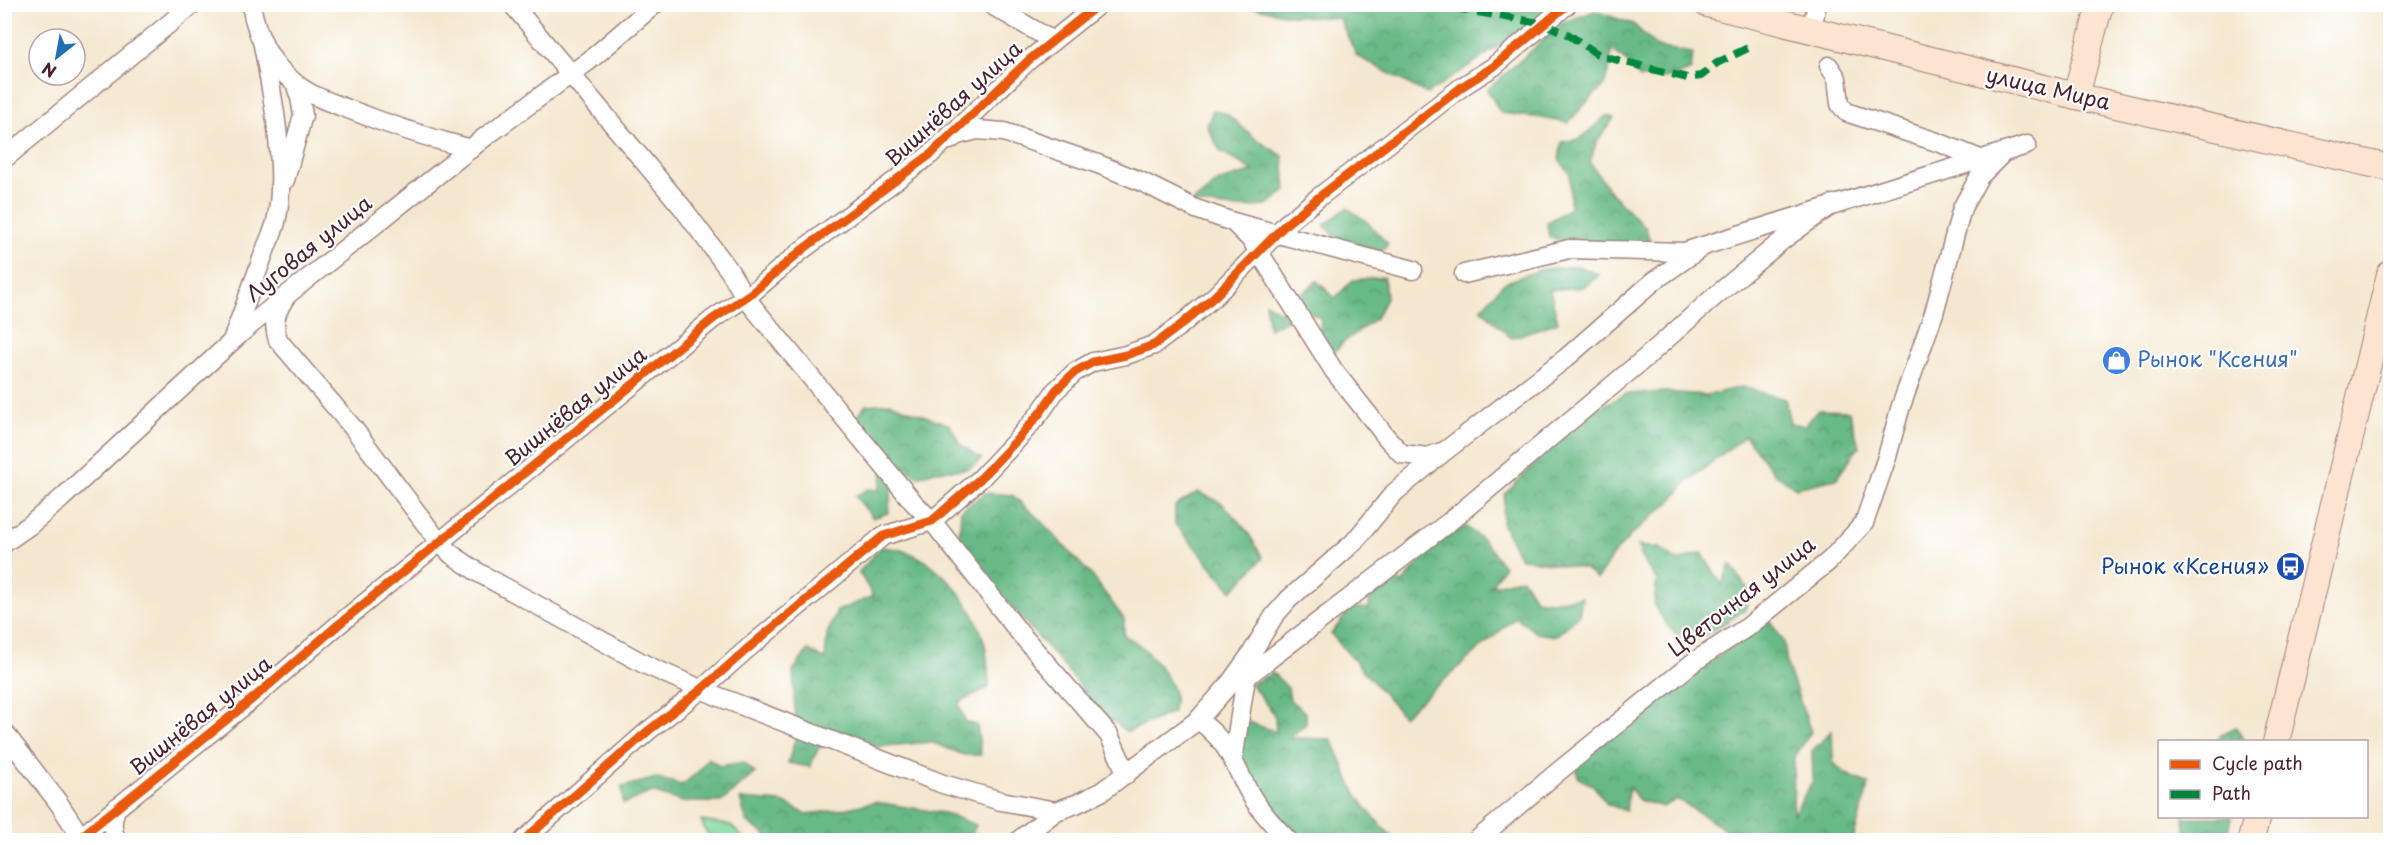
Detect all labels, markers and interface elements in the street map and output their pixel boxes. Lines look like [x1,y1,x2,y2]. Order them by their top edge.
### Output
north arrow [27,27,87,87]
street label: Вишнёвая улица [877,32,1029,173]
text: N [37,57,60,84]
street label: улица Мира [1983,57,2114,117]
street label: Луговая улица [238,186,378,308]
street label: Вишнёвая улица [497,338,653,473]
place label: Рынок "Ксения" [2137,342,2298,374]
shop icon: Рынок "Ксения" [2100,344,2132,376]
street label: Цветочная улица [1660,527,1822,663]
place label: Рынок «Ксения» [2101,549,2269,581]
bus stop icon: Рынок «Ксения» [2274,551,2306,583]
street label: Вишнёвая улица [122,647,278,782]
legend [2158,740,2368,818]
text: Cycle path [2212,749,2303,776]
text: Path [2212,779,2251,806]

